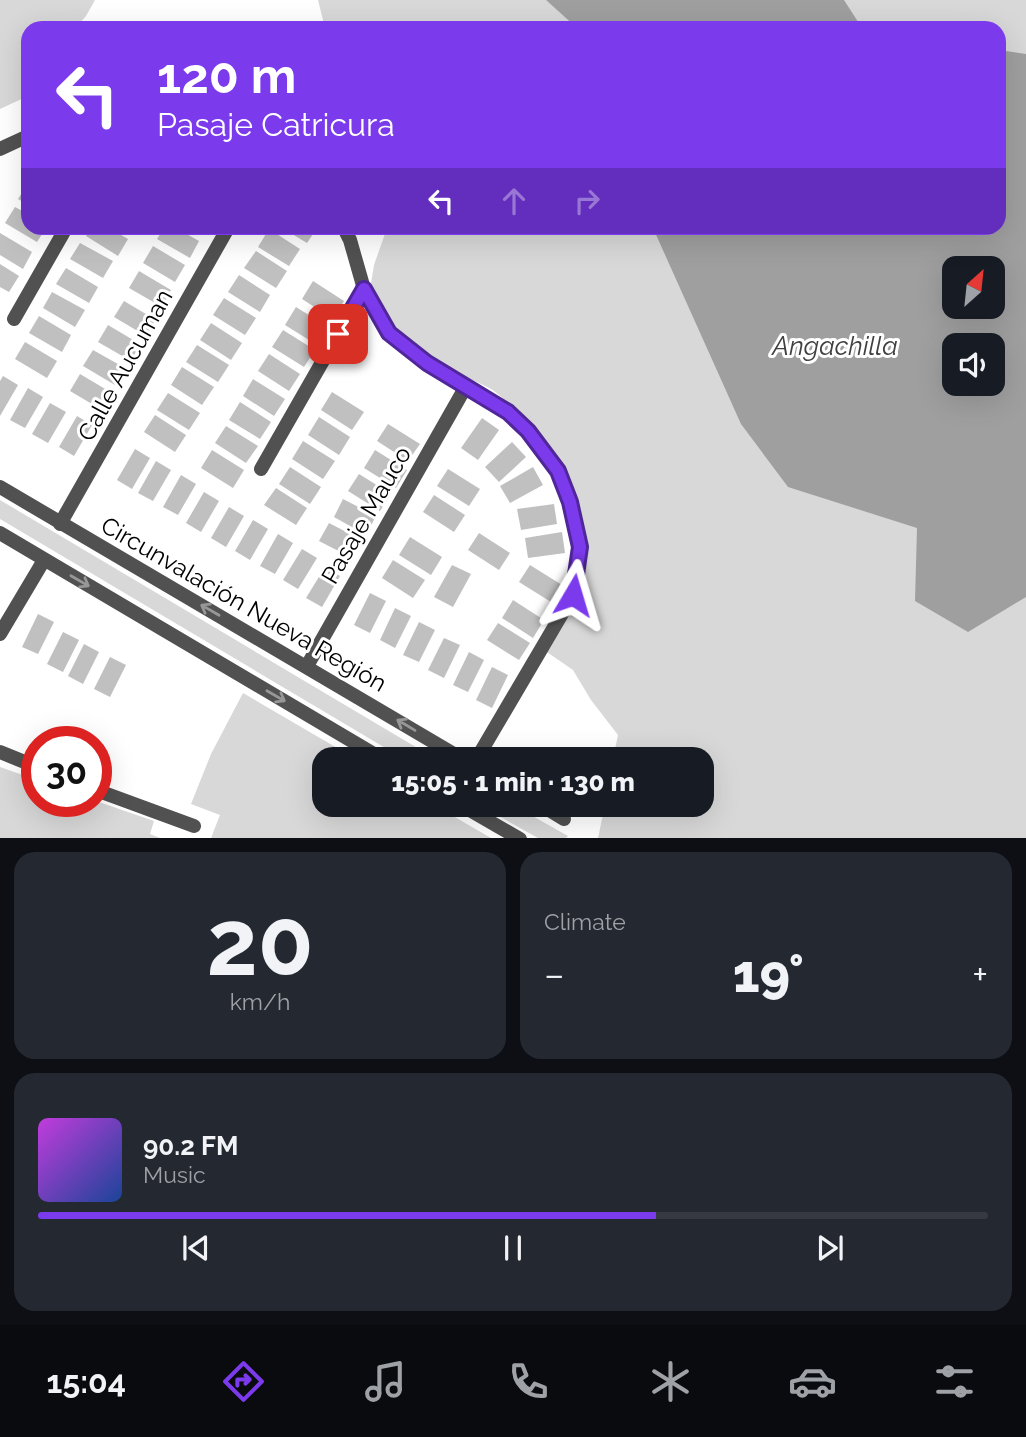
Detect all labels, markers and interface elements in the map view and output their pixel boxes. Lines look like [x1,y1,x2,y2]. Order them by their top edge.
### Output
text: 120 m [157,47,296,104]
icon: left [42,49,133,140]
text: Pasaje Catricura [157,106,395,143]
icon: left [422,182,460,220]
icon: ahead [495,182,533,220]
icon: right [568,182,606,220]
north arrow [942,256,1004,318]
map controls [942,256,1005,396]
street label: Calle Aucuman [71,284,179,446]
pin [308,304,368,364]
icon: arrive [319,315,357,353]
water label: Angachilla [770,331,898,361]
button: sound [942,333,1005,396]
street label: Pasaje Mauco [315,441,417,589]
street label: Circunvalación Nueva Región [96,510,392,698]
position arrow [536,558,610,632]
one-way arrow [69,574,89,588]
one-way arrow [200,602,220,616]
one-way arrow [265,689,285,703]
one-way arrow [396,717,416,731]
speed limit sign: 30 [21,726,112,817]
text: 15:05 · 1 min · 130 m [391,767,635,797]
text: 20 [206,889,314,996]
text: Climate [544,908,626,935]
text: 19° [733,943,804,1004]
text: − [544,952,564,997]
text: + [972,952,988,997]
text: km/h [230,988,290,1015]
text: 90.2 FM [143,1131,238,1161]
text: Music [143,1161,206,1188]
icon: previous [177,1229,215,1267]
icon: pause [494,1229,532,1267]
icon: next [811,1229,849,1267]
icon: directions [219,1357,268,1406]
icon: music [361,1357,410,1406]
icon: phone [504,1357,553,1406]
icon: climate [646,1357,695,1406]
icon: car [788,1357,837,1406]
icon: filters [930,1357,979,1406]
text: 15:04 [47,1363,126,1400]

